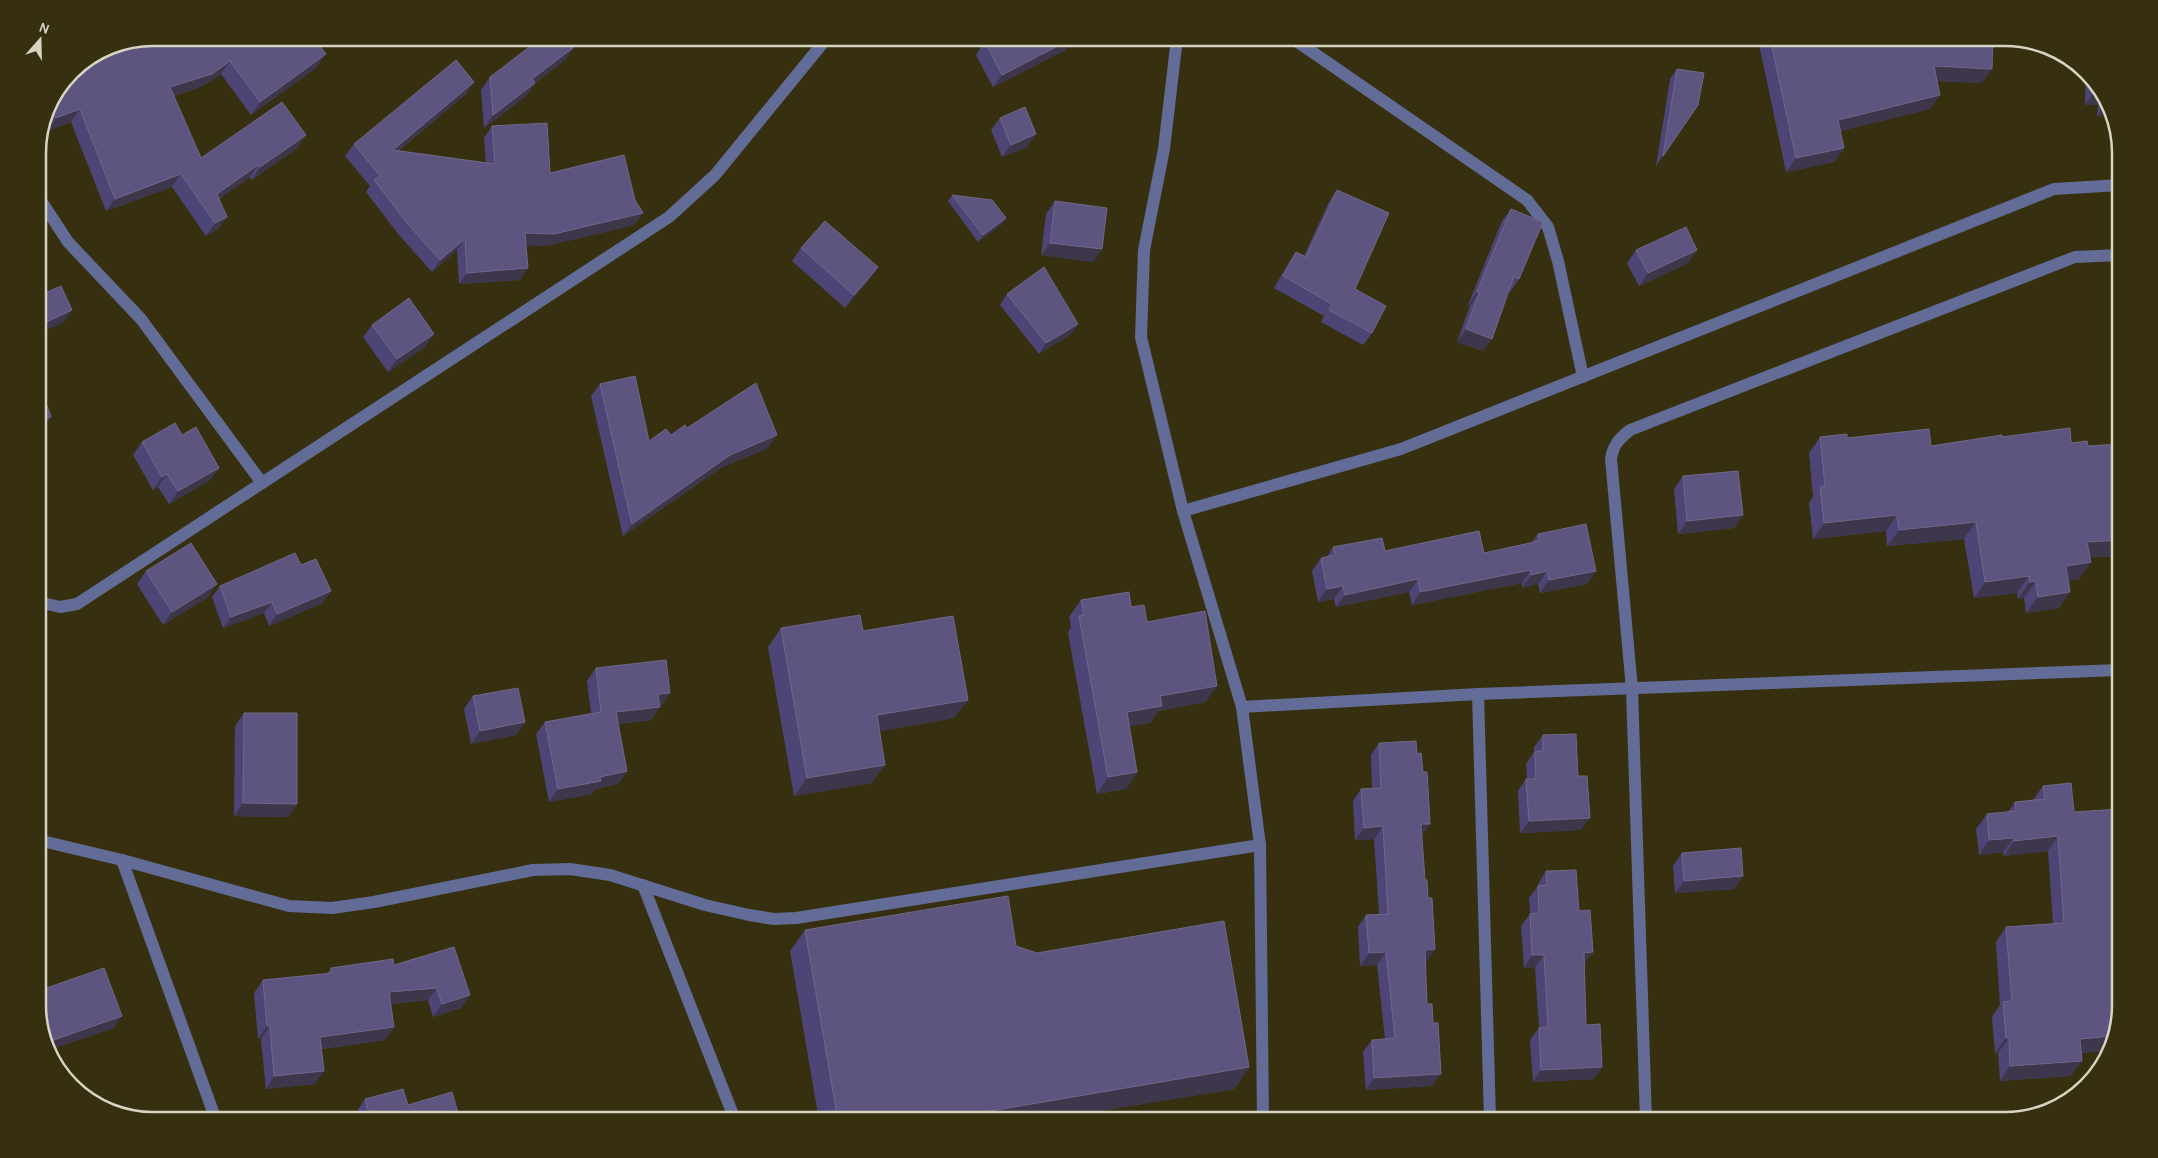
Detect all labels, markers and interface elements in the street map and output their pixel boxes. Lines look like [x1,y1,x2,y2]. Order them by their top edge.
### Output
north arrow [15,15,65,65]
text: N [37,19,52,38]

